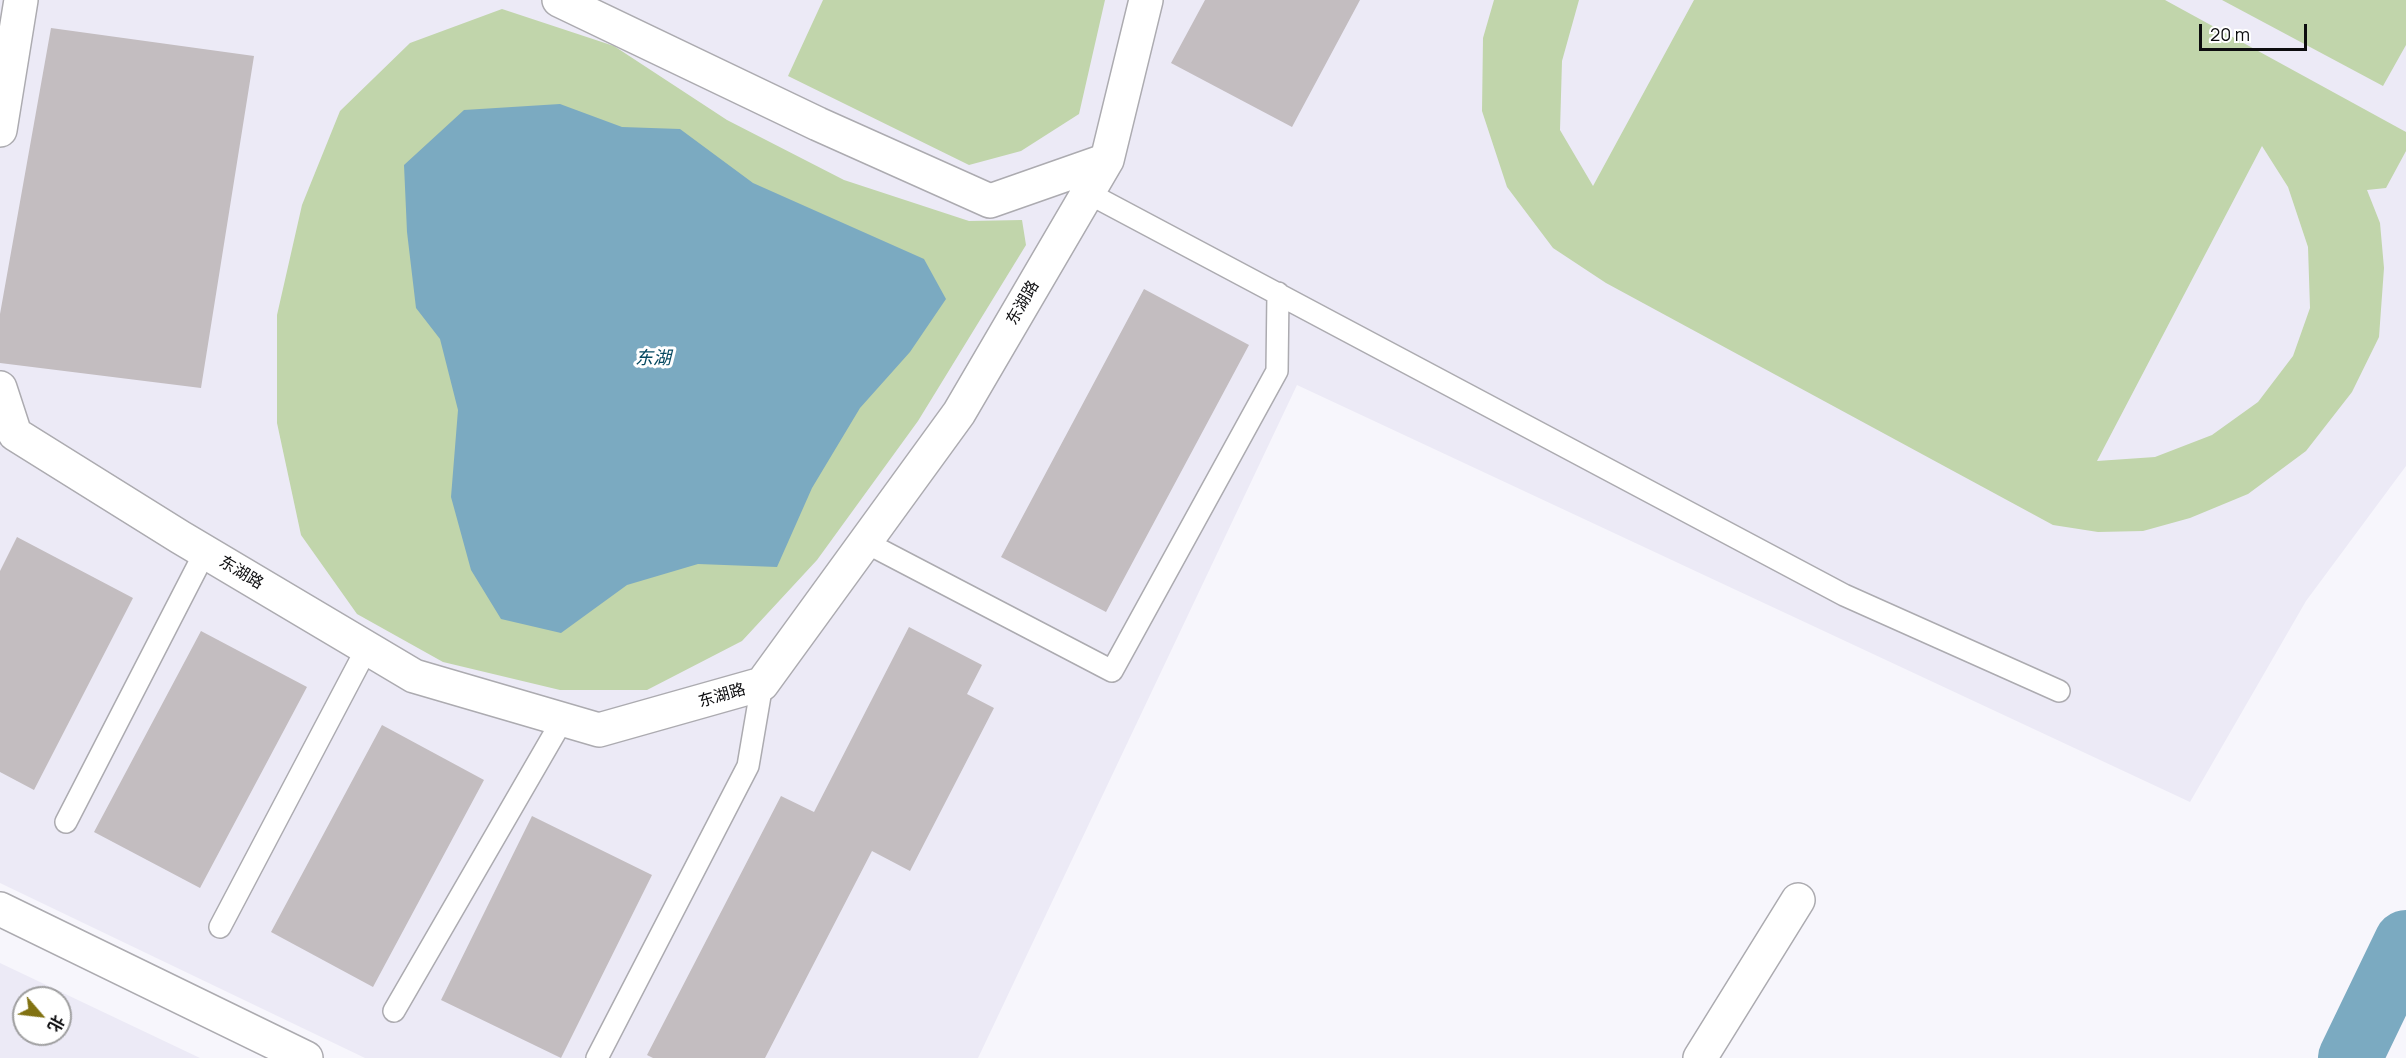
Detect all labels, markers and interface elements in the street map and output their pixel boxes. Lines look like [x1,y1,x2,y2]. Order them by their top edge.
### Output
scale bar [2202,12,2310,50]
text: 20 m [2210,22,2250,46]
street label: 东湖路 [1003,277,1043,329]
water label: 东湖 [635,348,671,370]
street label: 东湖路 [215,552,267,594]
street label: 东湖路 [696,680,748,712]
north arrow [12,986,72,1046]
text: 北 [43,1011,70,1036]

